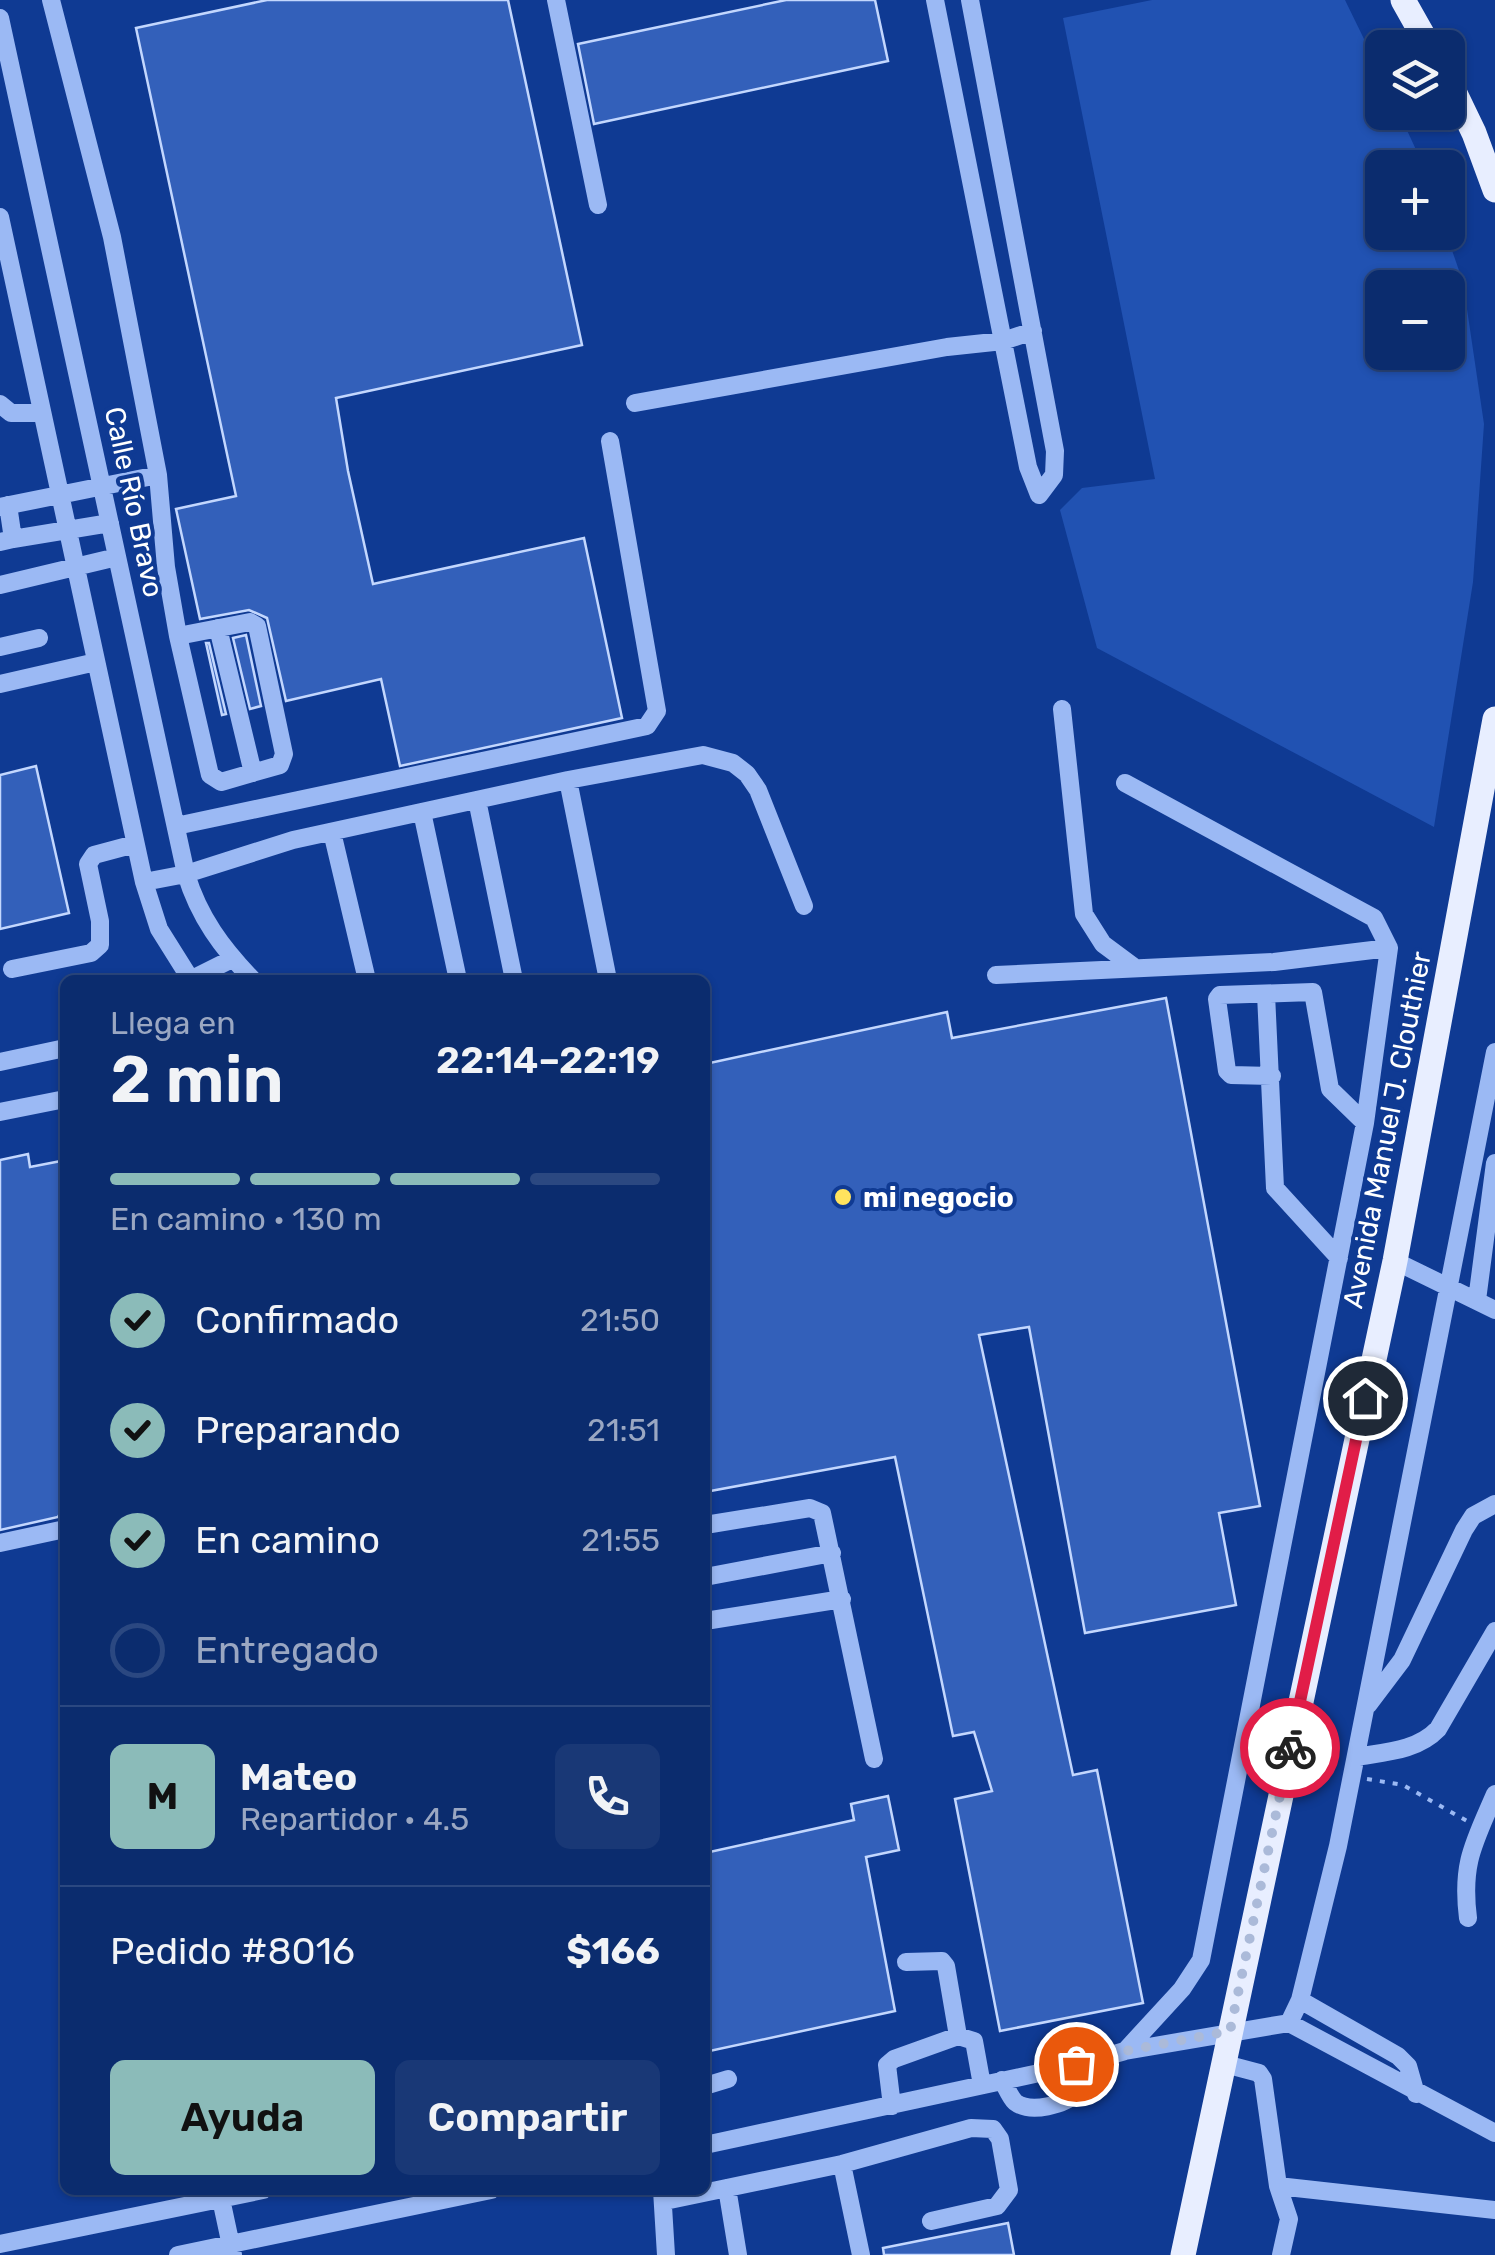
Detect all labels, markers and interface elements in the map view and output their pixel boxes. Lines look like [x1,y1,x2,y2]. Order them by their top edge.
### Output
map controls [1365,30,1465,370]
button: layers [1365,30,1465,130]
button: + [1365,150,1465,250]
button: − [1365,270,1465,370]
street label: Calle Río Bravo [98,404,170,600]
street label: Avenida Manuel J. Clouthier [1336,948,1438,1311]
text: Llega en [110,1004,236,1042]
text: 22:14–22:19 [436,1037,660,1083]
text: 2 min [110,1041,284,1118]
place label: mi negocio [863,1181,1014,1214]
marker: mi negocio [832,1186,854,1208]
text: En camino · 130 m [110,1200,382,1238]
icon: check [110,1293,165,1348]
text: Confirmado [195,1297,399,1343]
text: 21:50 [580,1301,660,1339]
pin [1323,1356,1408,1441]
icon: home [1338,1371,1393,1426]
icon: check [110,1403,165,1458]
text: Preparando [195,1407,401,1453]
text: 21:51 [587,1411,660,1449]
icon: check [110,1513,165,1568]
text: En camino [195,1517,380,1563]
text: 21:55 [581,1521,660,1559]
text: Entregado [195,1627,379,1673]
courier [1240,1698,1340,1798]
icon: bike [1263,1721,1318,1776]
button: phone [555,1744,660,1849]
text: Mateo [240,1754,357,1800]
text: M [147,1773,178,1819]
text: Repartidor · 4.5 [240,1800,469,1838]
text: Pedido #8016 [110,1928,355,1974]
text: $166 [566,1928,660,1974]
pin [1034,2022,1119,2107]
icon: bag [1049,2037,1104,2092]
button: Ayuda [110,2060,375,2175]
button: Compartir [395,2060,660,2175]

